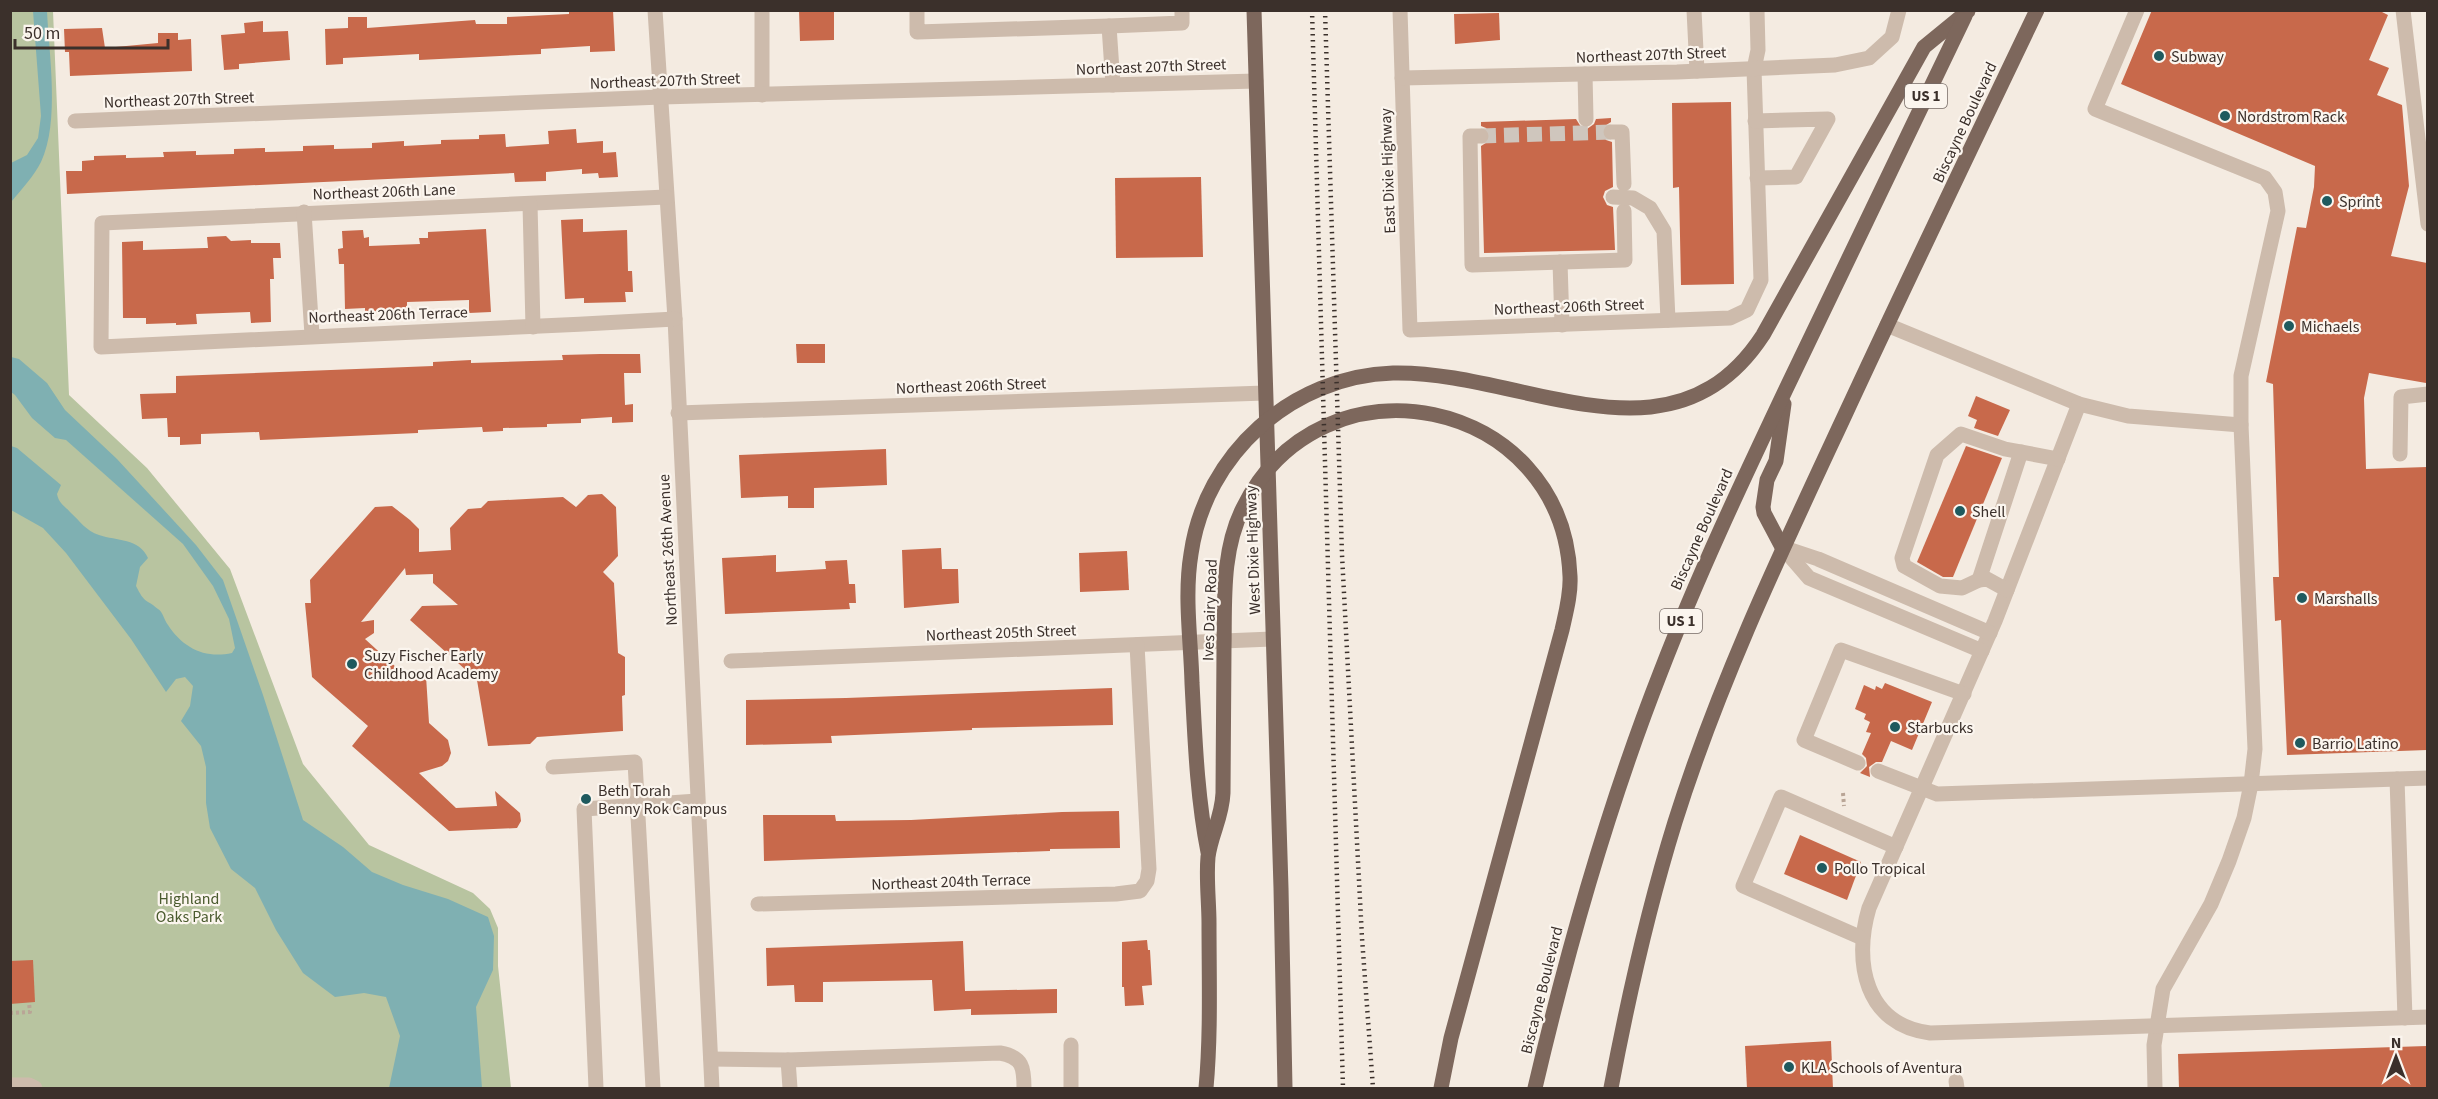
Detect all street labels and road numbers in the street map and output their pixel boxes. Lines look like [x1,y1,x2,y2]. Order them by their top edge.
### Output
street label: Northeast 207th Street [1575,41,1727,69]
street label: Northeast 207th Street [1075,53,1227,81]
street label: Biscayne Boulevard [1927,58,2003,186]
street label: Northeast 207th Street [589,67,741,95]
road number: US 1 [1905,84,1947,108]
street label: Northeast 207th Street [103,86,255,114]
street label: East Dixie Highway [1375,107,1401,234]
street label: Northeast 206th Lane [312,179,456,205]
street label: Northeast 206th Street [1493,293,1645,321]
street label: Northeast 206th Terrace [308,301,468,329]
street label: Northeast 206th Street [895,372,1047,400]
street label: Biscayne Boulevard [1665,465,1739,594]
street label: Northeast 26th Avenue [653,473,683,626]
street label: West Dixie Highway [1240,484,1266,615]
street label: Ives Dairy Road [1197,559,1223,662]
road number: US 1 [1660,609,1702,633]
street label: Northeast 205th Street [925,619,1077,647]
street label: Northeast 204th Terrace [871,868,1031,896]
street label: Biscayne Boulevard [1515,924,1568,1056]

